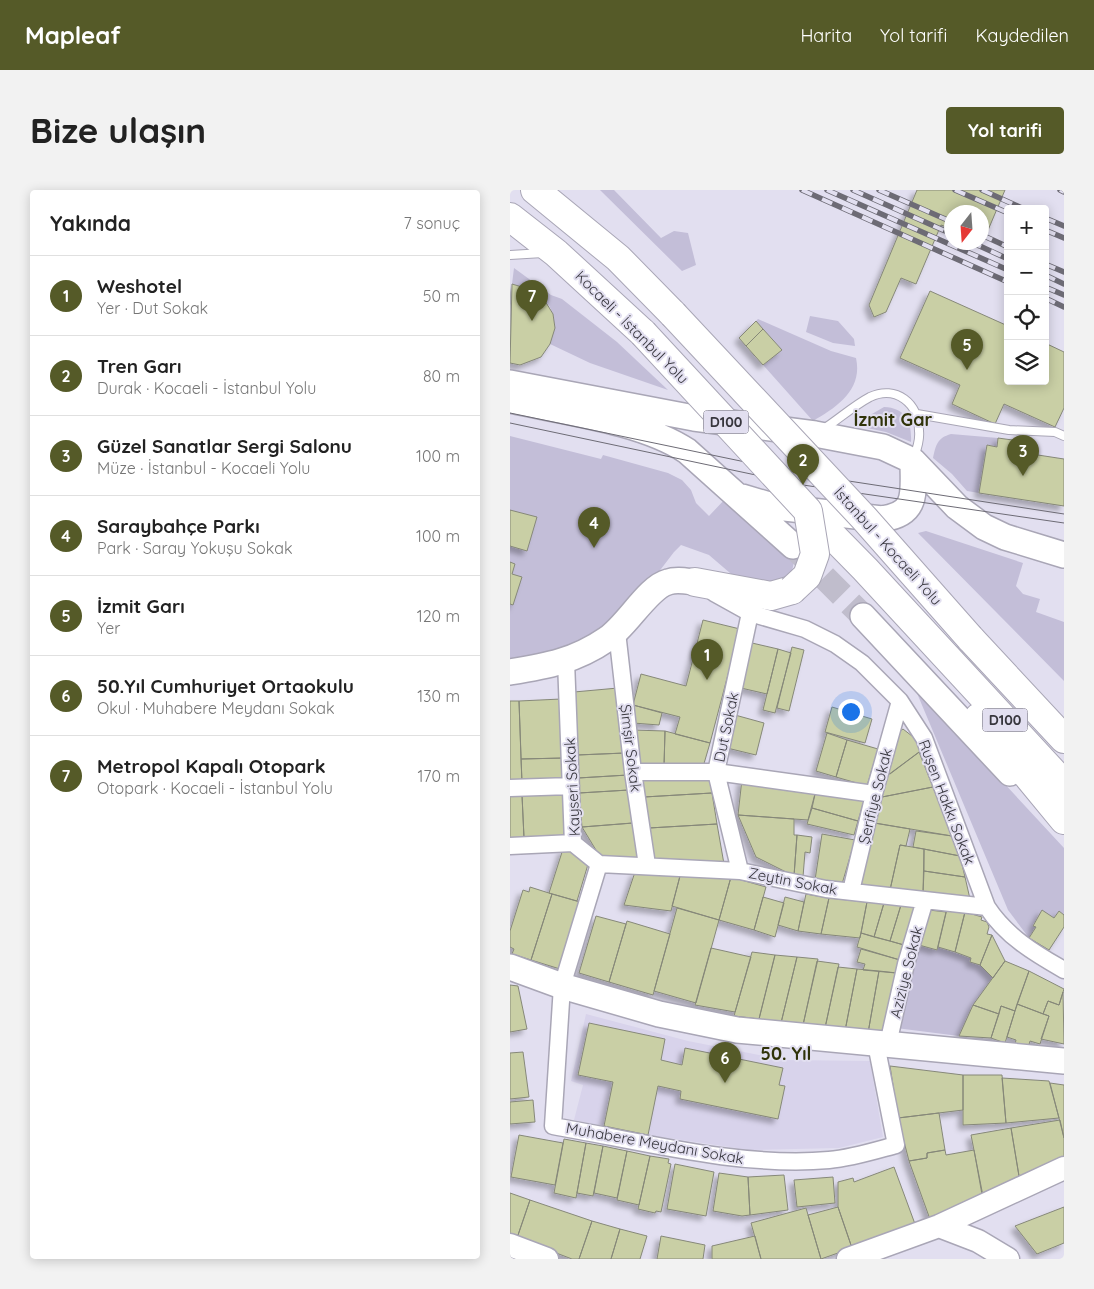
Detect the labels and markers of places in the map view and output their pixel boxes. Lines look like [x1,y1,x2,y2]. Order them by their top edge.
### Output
pin: 7 [516,280,548,321]
pin: 5 [951,329,983,370]
pin: 3 [1007,435,1039,476]
pin: 2 [787,444,819,485]
pin: 4 [578,507,610,548]
pin: 1 [691,639,723,680]
pin: 6 [709,1042,741,1083]

